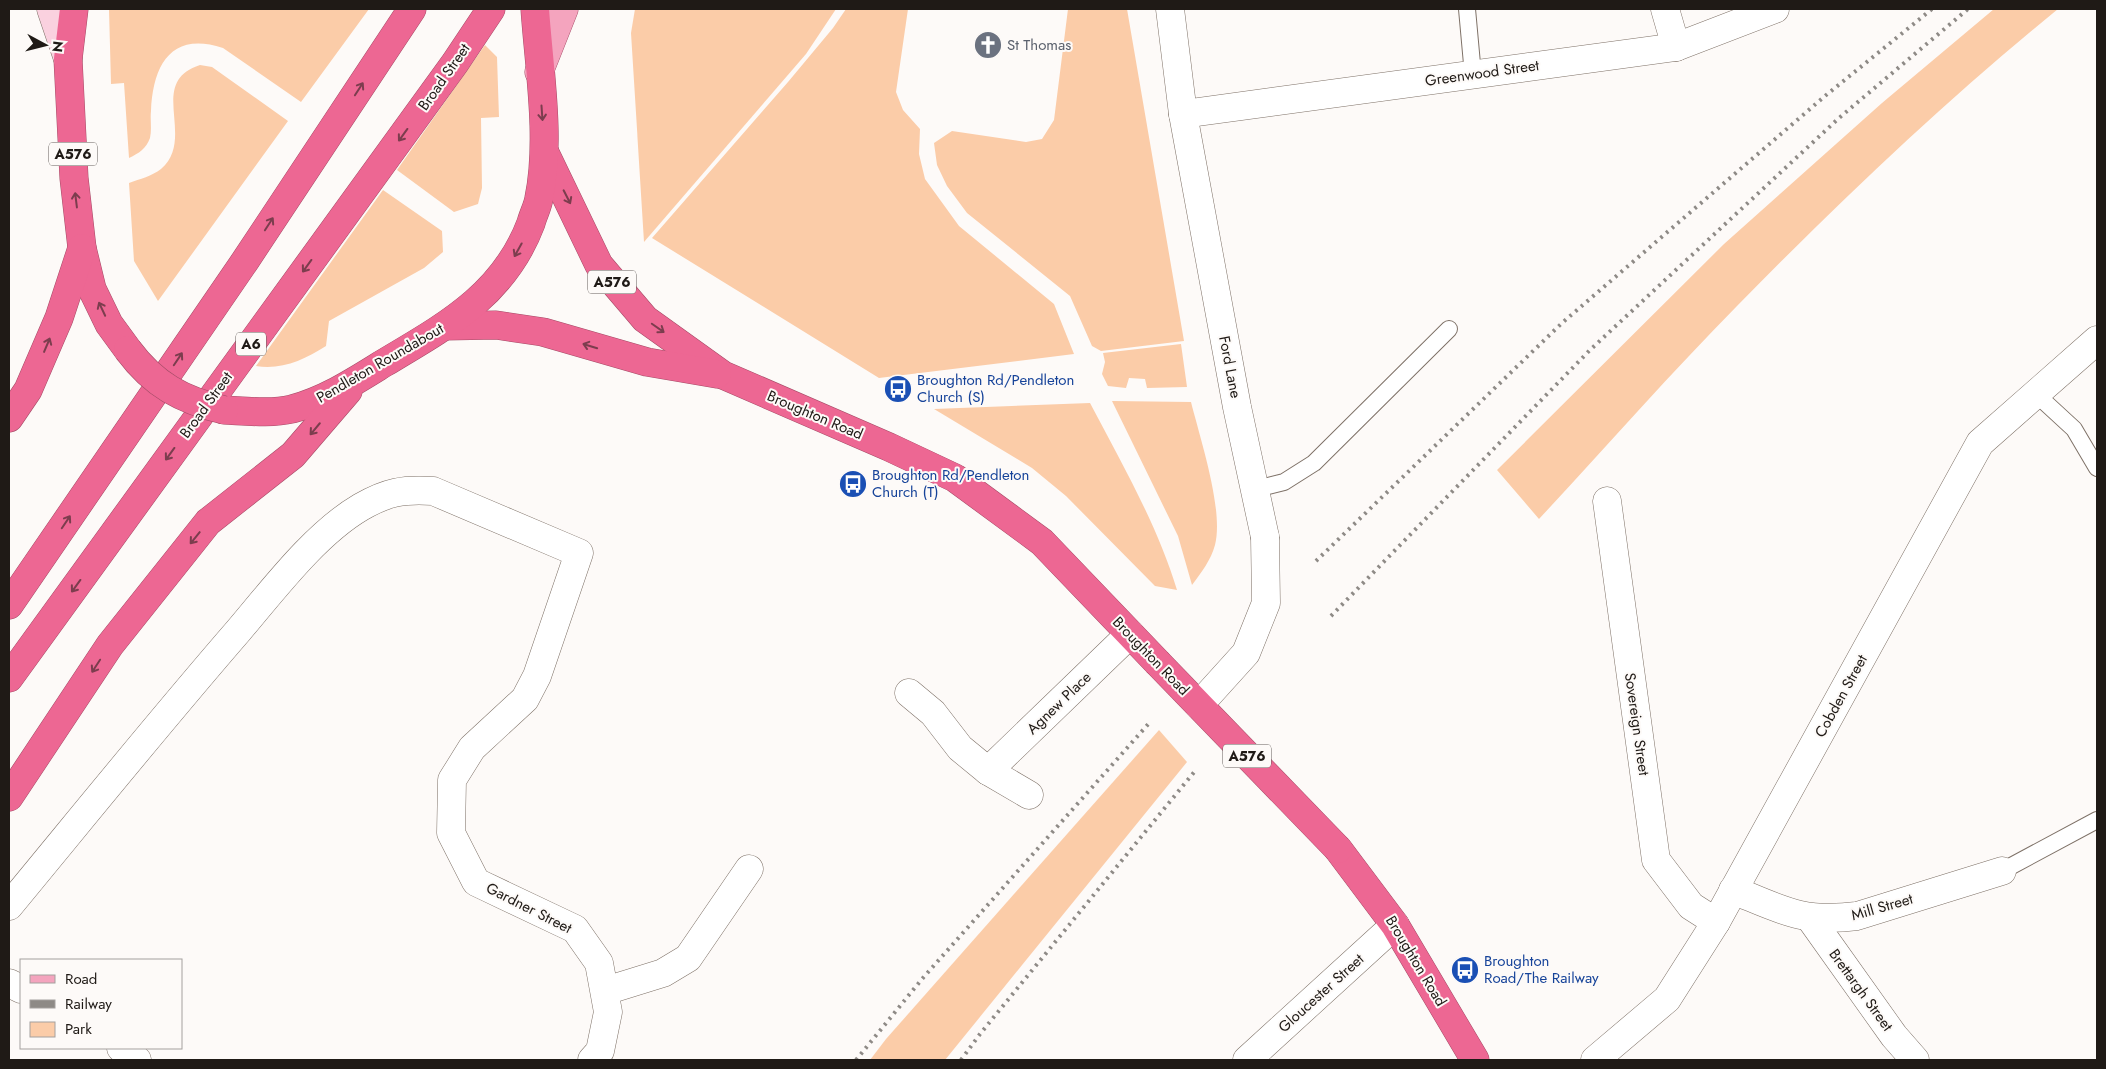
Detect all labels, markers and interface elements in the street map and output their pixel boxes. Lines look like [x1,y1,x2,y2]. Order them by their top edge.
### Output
north arrow [20,20,70,70]
church icon: St Thomas [973,30,1003,60]
place label: St Thomas [1007,34,1071,56]
street label: Broad Street [413,39,475,115]
text: N [47,40,69,53]
street label: Greenwood Street [1424,54,1541,92]
one-way arrow [354,82,364,96]
one-way arrow [537,104,547,120]
one-way arrow [398,128,408,142]
road number: A576 [49,142,97,166]
one-way arrow [563,189,572,204]
one-way arrow [71,192,81,208]
one-way arrow [264,218,274,232]
one-way arrow [513,242,522,257]
one-way arrow [302,259,312,273]
road number: A576 [588,270,636,294]
one-way arrow [97,302,106,317]
street label: Pendleton Roundabout [312,317,448,408]
one-way arrow [651,323,665,333]
road number: A6 [236,332,266,356]
street label: Ford Lane [1213,334,1247,400]
one-way arrow [43,338,53,353]
one-way arrow [583,340,599,350]
one-way arrow [173,352,183,366]
street label: Broad Street [174,367,238,443]
place label: Broughton Rd/Pendleton Church (S) [917,369,1074,408]
bus stop icon: Broughton Rd/Pendleton Church (S) [883,374,913,404]
street label: Broughton Road [764,385,866,445]
one-way arrow [310,422,321,435]
one-way arrow [165,447,175,461]
place label: Broughton Rd/Pendleton Church (T) [872,464,1029,503]
bus stop icon: Broughton Rd/Pendleton Church (T) [838,469,868,499]
one-way arrow [61,515,71,529]
one-way arrow [190,531,201,544]
one-way arrow [70,579,81,592]
street label: Broughton Road [1108,612,1194,700]
street label: Cobden Street [1809,650,1873,741]
one-way arrow [91,659,101,673]
street label: Agnew Place [1022,666,1096,740]
street label: Sovereign Street [1619,671,1655,777]
road number: A576 [1223,744,1271,768]
street label: Gardner Street [482,877,576,939]
street label: Mill Street [1849,888,1916,926]
street label: Broughton Road [1380,911,1452,1011]
street label: Brettargh Street [1824,944,1899,1036]
street label: Gloucester Street [1273,948,1369,1038]
place label: Broughton Road/The Railway [1484,950,1599,989]
bus stop icon: Broughton Road/The Railway [1450,955,1480,985]
legend [20,959,182,1049]
text: Road [65,968,97,990]
text: Railway [65,993,112,1015]
text: Park [65,1018,92,1040]

